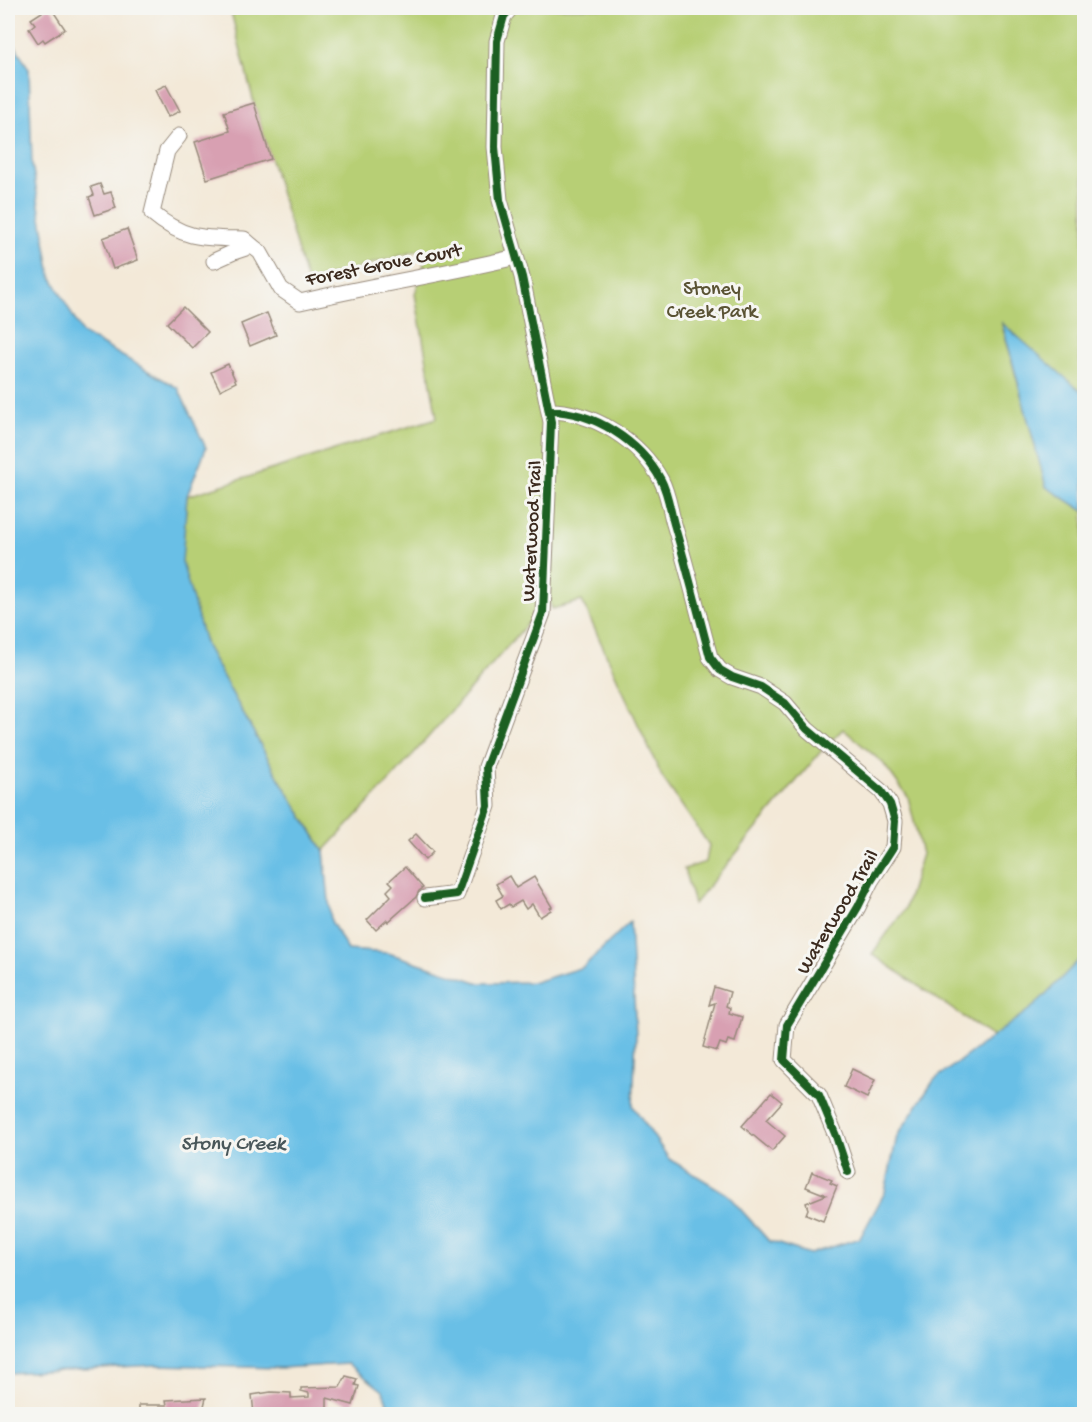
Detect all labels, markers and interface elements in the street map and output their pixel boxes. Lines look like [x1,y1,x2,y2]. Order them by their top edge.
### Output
street label: Forest Grove Court [303,240,465,293]
park label: Stoney Creek Park [667,279,759,325]
street label: Waterwood Trail [518,460,549,602]
street label: Waterwood Trail [793,846,885,979]
water label: Stony Creek [181,1133,288,1158]

